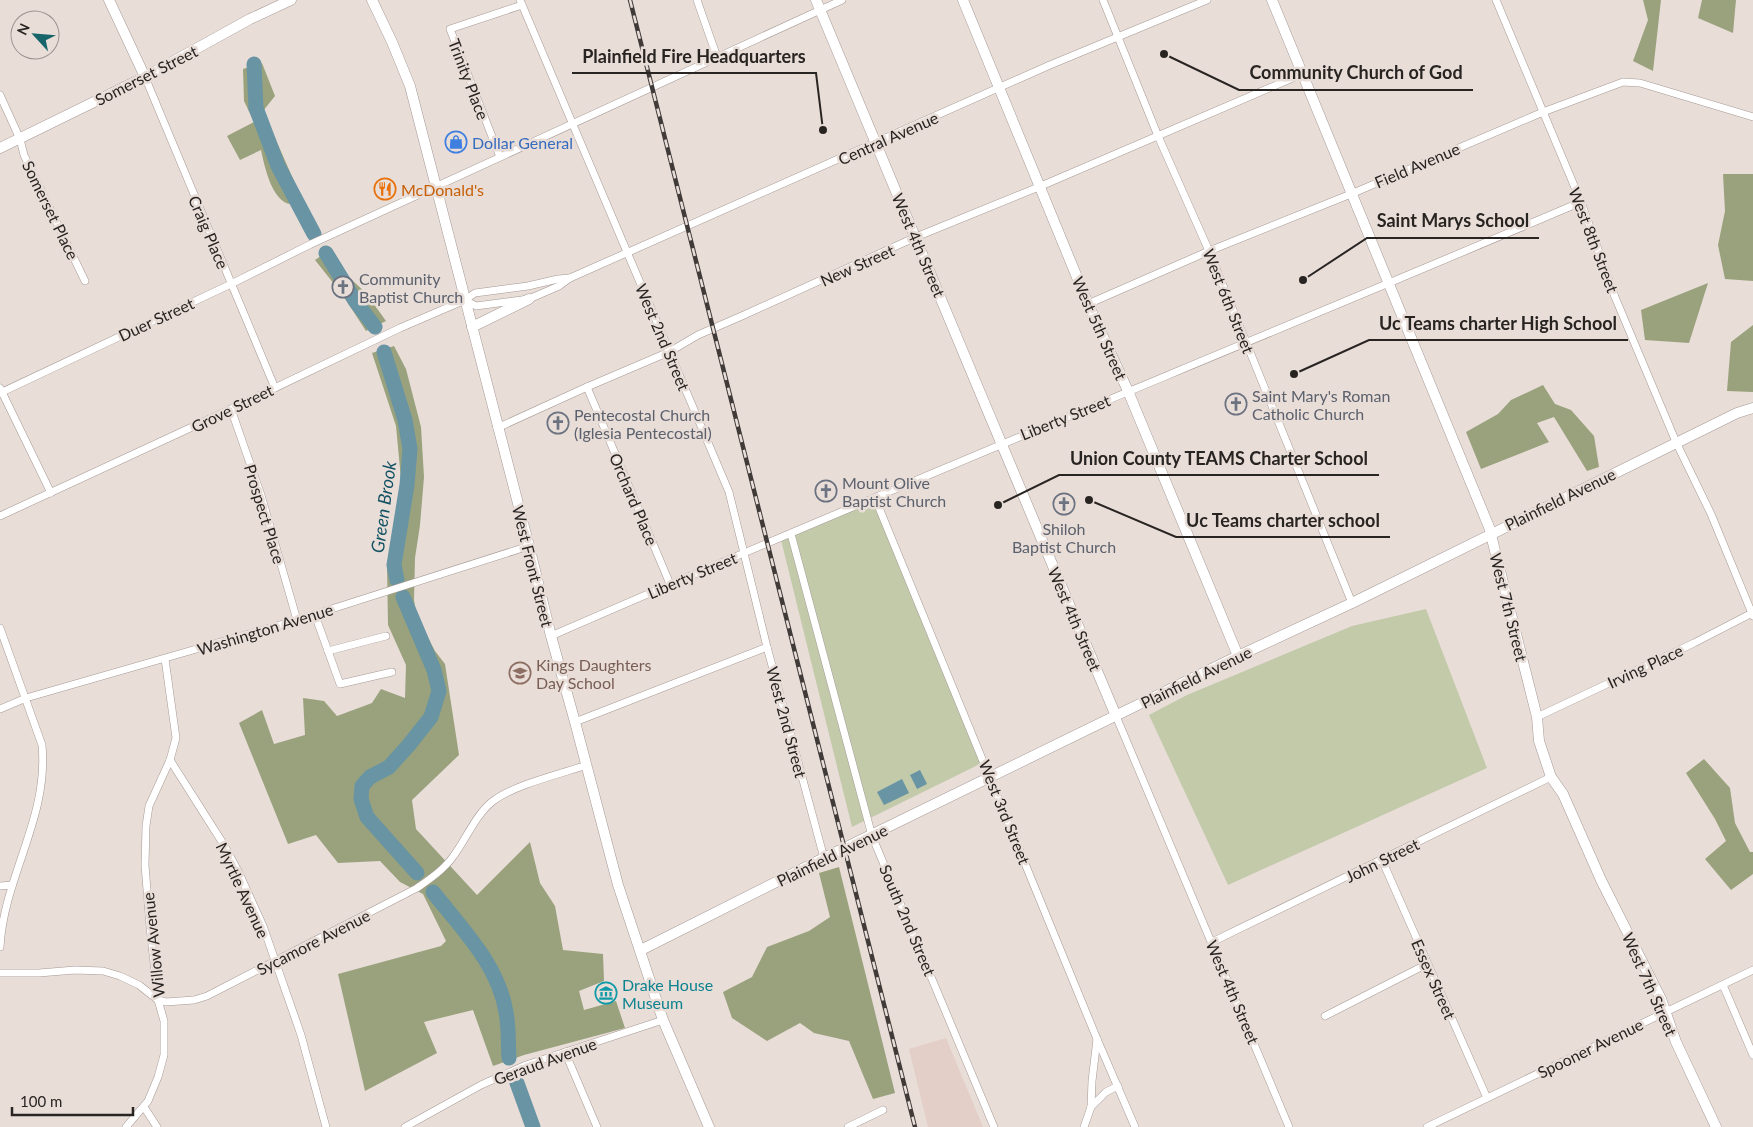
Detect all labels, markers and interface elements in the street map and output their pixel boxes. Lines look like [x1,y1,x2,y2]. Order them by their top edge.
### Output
north arrow [10,10,60,60]
text: N [13,21,33,38]
street label: Trinity Place [445,36,493,122]
callout: Plainfield Fire Headquarters [572,40,816,73]
street label: Somerset Street [92,41,201,109]
text: Plainfield Fire Headquarters [582,45,806,67]
callout: Community Church of God [1239,57,1473,90]
text: Community Church of God [1249,61,1463,83]
street label: Central Avenue [835,107,941,169]
shop icon: Dollar General [444,130,468,154]
place label: Dollar General [472,133,573,152]
street label: Field Avenue [1372,139,1462,191]
street label: Somerset Place [19,158,83,262]
restaurant icon: McDonald's [373,177,397,201]
place label: McDonald's [401,180,484,199]
street label: West 8th Street [1565,185,1623,295]
street label: West 4th Street [889,190,950,300]
street label: Craig Place [185,192,233,272]
callout: Saint Marys School [1367,205,1539,238]
text: Saint Marys School [1377,209,1529,231]
street label: New Street [817,240,897,290]
street label: West 6th Street [1199,246,1259,356]
place label: Community Baptist Church [359,269,463,306]
street label: West 5th Street [1069,273,1131,383]
church icon: Community Baptist Church [331,275,355,299]
street label: West 2nd Street [632,281,694,394]
street label: Duer Street [115,293,197,345]
callout: Uc Teams charter High School [1369,307,1628,340]
text: Uc Teams charter High School [1379,312,1617,334]
street label: Grove Street [188,380,276,436]
place label: Saint Mary's Roman Catholic Church [1252,386,1390,423]
street label: Liberty Street [1017,390,1113,444]
church icon: Saint Mary's Roman Catholic Church [1224,392,1248,416]
place label: Pentecostal Church (Iglesia Pentecostal) [574,405,712,442]
church icon: Pentecostal Church (Iglesia Pentecostal) [546,411,570,435]
callout: Union County TEAMS Charter School [1059,442,1379,475]
text: Union County TEAMS Charter School [1070,447,1368,469]
street label: Orchard Place [606,450,662,548]
water label: Green Brook [366,459,400,554]
street label: Prospect Place [241,462,289,566]
street label: Plainfield Avenue [1502,464,1618,534]
place label: Mount Olive Baptist Church [842,473,946,510]
church icon: Mount Olive Baptist Church [814,479,838,503]
church icon: Shiloh Baptist Church [1052,492,1076,516]
street label: West Front Street [509,503,557,629]
callout: Uc Teams charter school [1176,504,1390,537]
text: Uc Teams charter school [1186,509,1380,531]
place label: Shiloh Baptist Church [1012,519,1116,556]
street label: Liberty Street [645,548,740,602]
street label: West 7th Street [1486,551,1532,663]
street label: West 4th Street [1045,564,1106,674]
street label: Washington Avenue [195,599,335,659]
street label: Irving Place [1604,640,1686,692]
street label: Plainfield Avenue [1138,642,1254,712]
place label: Kings Daughters Day School [536,655,652,692]
school or university icon: Kings Daughters Day School [508,661,532,685]
street label: West 2nd Street [763,664,811,780]
street label: West 3rd Street [975,757,1035,867]
street label: Plainfield Avenue [774,820,890,890]
street label: John Street [1342,834,1422,886]
street label: Myrtle Avenue [213,839,273,941]
street label: South 2nd Street [876,862,940,979]
street label: Willow Avenue [138,891,168,999]
street label: Sycamore Avenue [253,905,373,979]
street label: West 7th Street [1619,929,1681,1039]
street label: Essex Street [1408,936,1460,1022]
street label: West 4th Street [1203,937,1264,1047]
place label: Drake House Museum [622,975,713,1012]
museum icon: Drake House Museum [594,981,618,1005]
street label: Spooner Avenue [1534,1014,1646,1082]
street label: Geraud Avenue [491,1034,599,1088]
scale bar [12,1084,134,1116]
text: 100 m [20,1092,62,1110]

